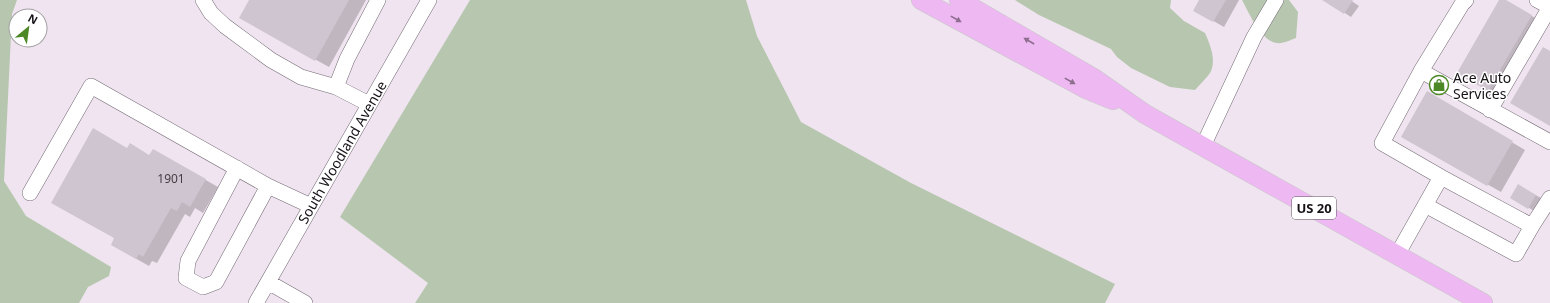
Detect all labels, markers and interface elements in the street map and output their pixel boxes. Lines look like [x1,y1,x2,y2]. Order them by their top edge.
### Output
north arrow [8,8,48,48]
text: N [26,10,41,28]
one-way arrow [950,15,961,22]
one-way arrow [1023,37,1035,44]
place label: Ace Auto Services [1453,68,1511,103]
shop icon: Ace Auto Services [1428,74,1450,96]
street label: South Woodland Avenue [293,77,391,227]
one-way arrow [1064,77,1076,84]
house number: 1901 [157,170,185,187]
road number: US 20 [1292,197,1336,219]

